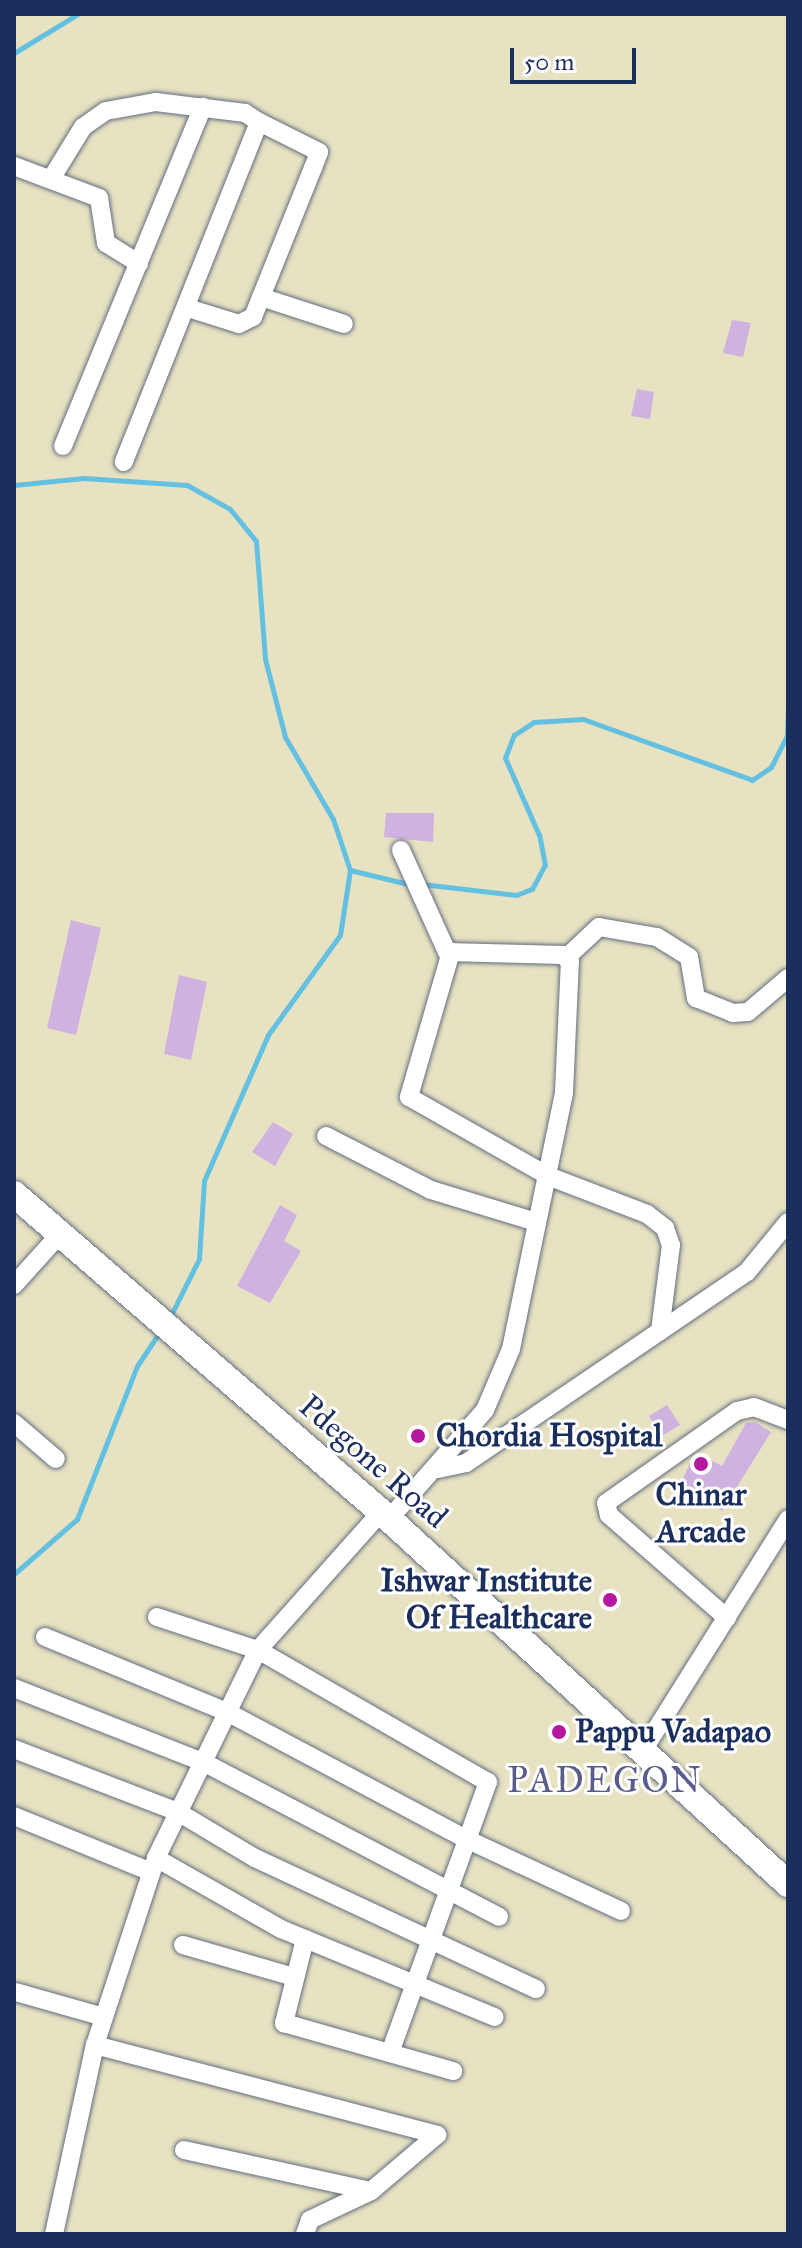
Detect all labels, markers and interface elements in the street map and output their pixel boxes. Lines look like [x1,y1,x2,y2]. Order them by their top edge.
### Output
scale bar [514,32,640,82]
text: 50 m [524,47,574,77]
street label: Pdegone Road [291,1387,455,1537]
place label: Chordia Hospital [436,1417,662,1455]
marker: Chordia Hospital [407,1425,429,1447]
marker: Chinar Arcade [692,1455,710,1473]
place label: Chinar Arcade [655,1477,747,1552]
place label: Ishwar Institute Of Healthcare [380,1563,592,1638]
marker: Ishwar Institute Of Healthcare [599,1589,621,1611]
place label: Pappu Vadapao [575,1713,771,1751]
marker: Pappu Vadapao [550,1723,568,1741]
district label: PADEGON [507,1759,703,1803]

